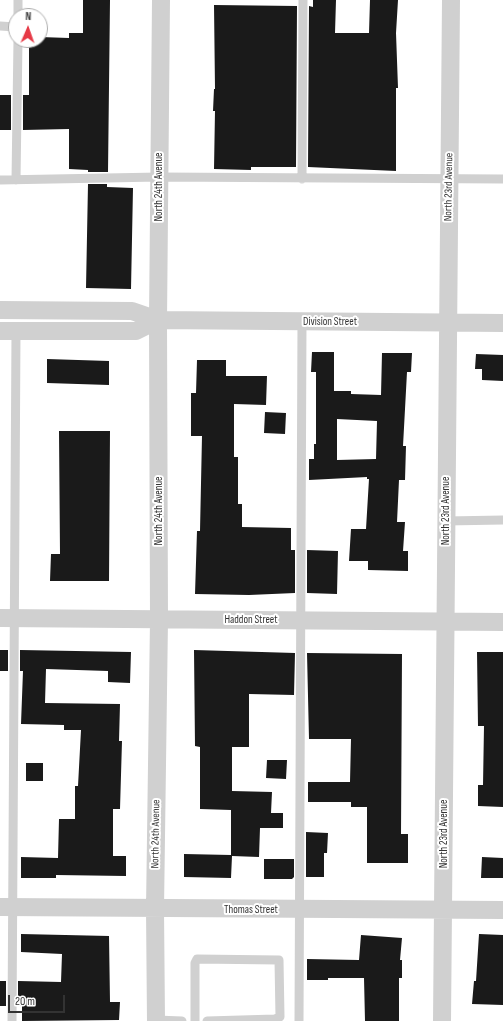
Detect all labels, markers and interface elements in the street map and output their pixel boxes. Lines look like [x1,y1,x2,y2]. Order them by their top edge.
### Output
north arrow [8,8,48,48]
text: N [25,10,32,23]
street label: North 24th Avenue [152,152,166,222]
street label: North 23rd Avenue [442,153,456,221]
street label: Division Street [303,315,357,329]
street label: North 24th Avenue [152,476,166,546]
street label: North 23rd Avenue [439,477,453,545]
street label: Haddon Street [224,613,278,627]
street label: North 24th Avenue [149,799,163,869]
street label: North 23rd Avenue [437,800,451,868]
street label: Thomas Street [224,903,278,917]
scale bar [10,987,67,1013]
text: 20 m [15,994,35,1009]

